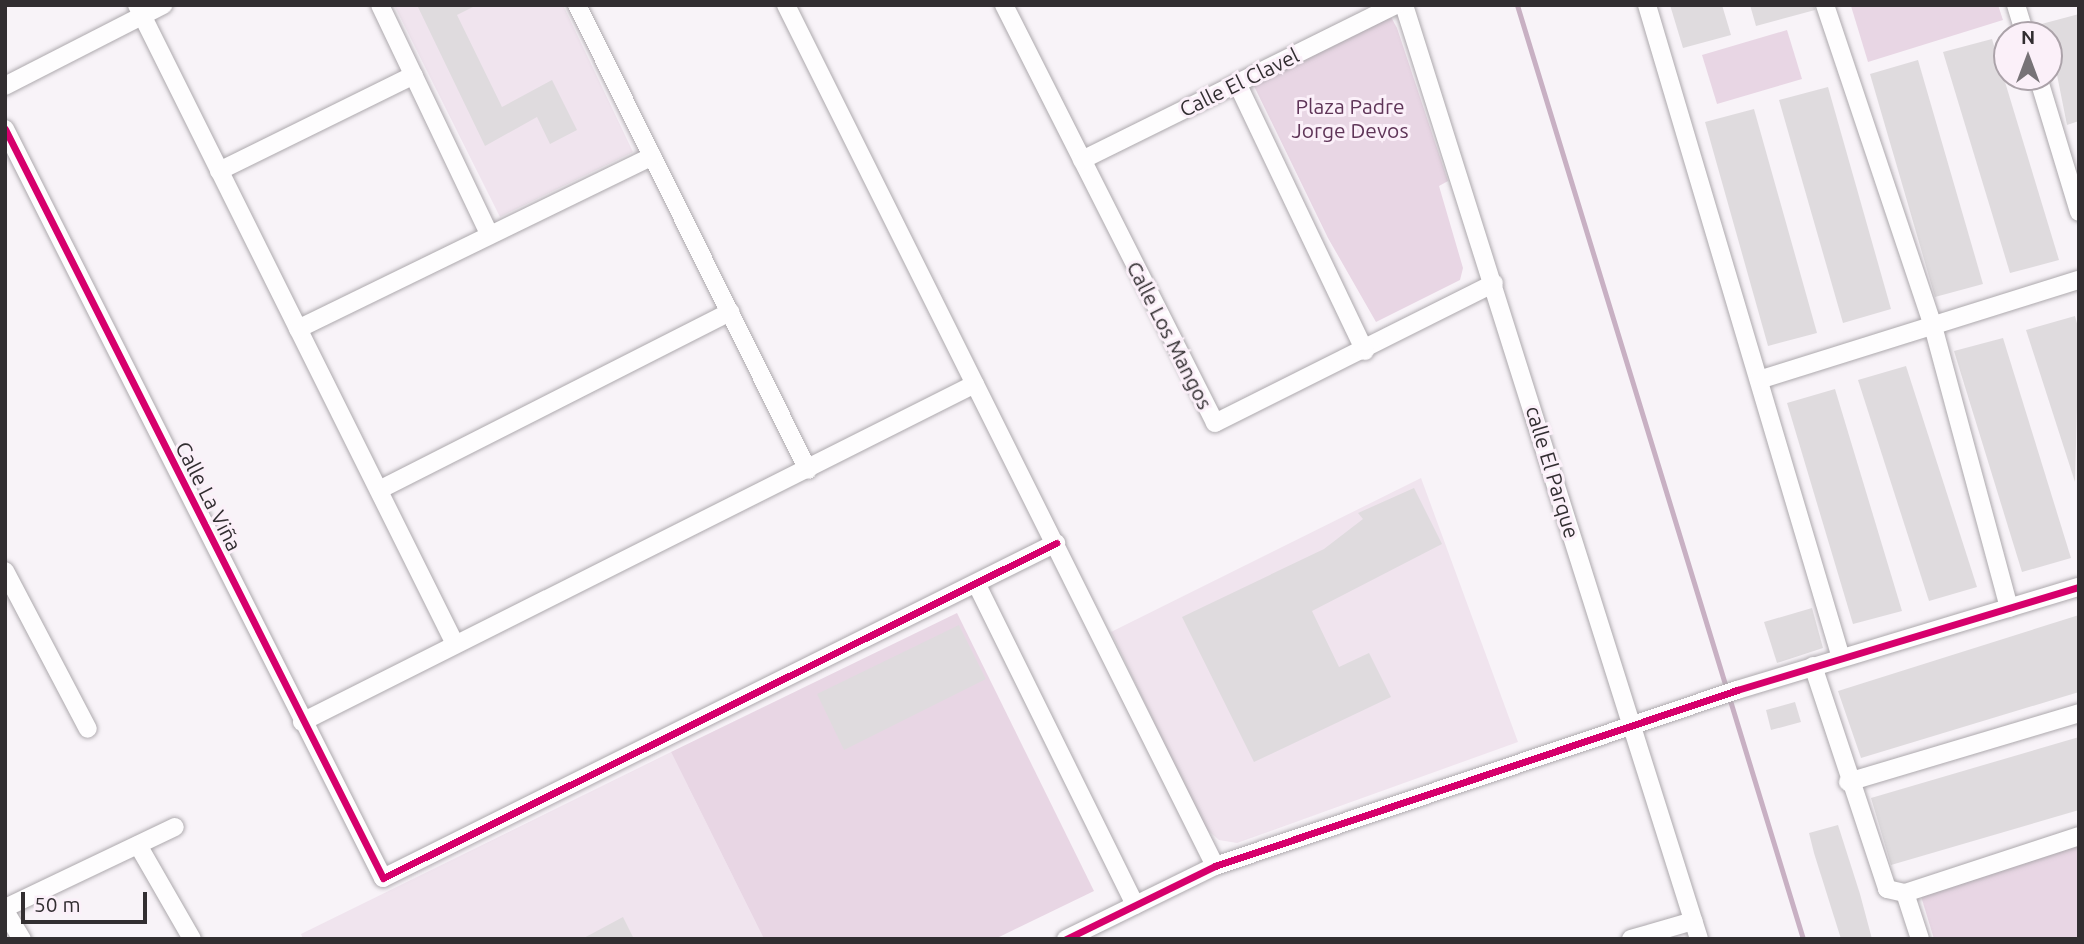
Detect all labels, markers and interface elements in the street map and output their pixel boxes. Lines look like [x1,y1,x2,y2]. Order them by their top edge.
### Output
north arrow [1993,21,2063,91]
text: N [2021,26,2035,48]
street label: Calle El Clavel [1175,42,1303,122]
park label: Plaza Padre Jorge Devos [1291,93,1409,143]
street label: Calle Los Mangos [1122,257,1218,413]
street label: calle El Parque [1521,403,1585,541]
street label: Calle La Viña [171,437,247,555]
scale bar [24,878,150,922]
text: 50 m [34,892,81,916]

